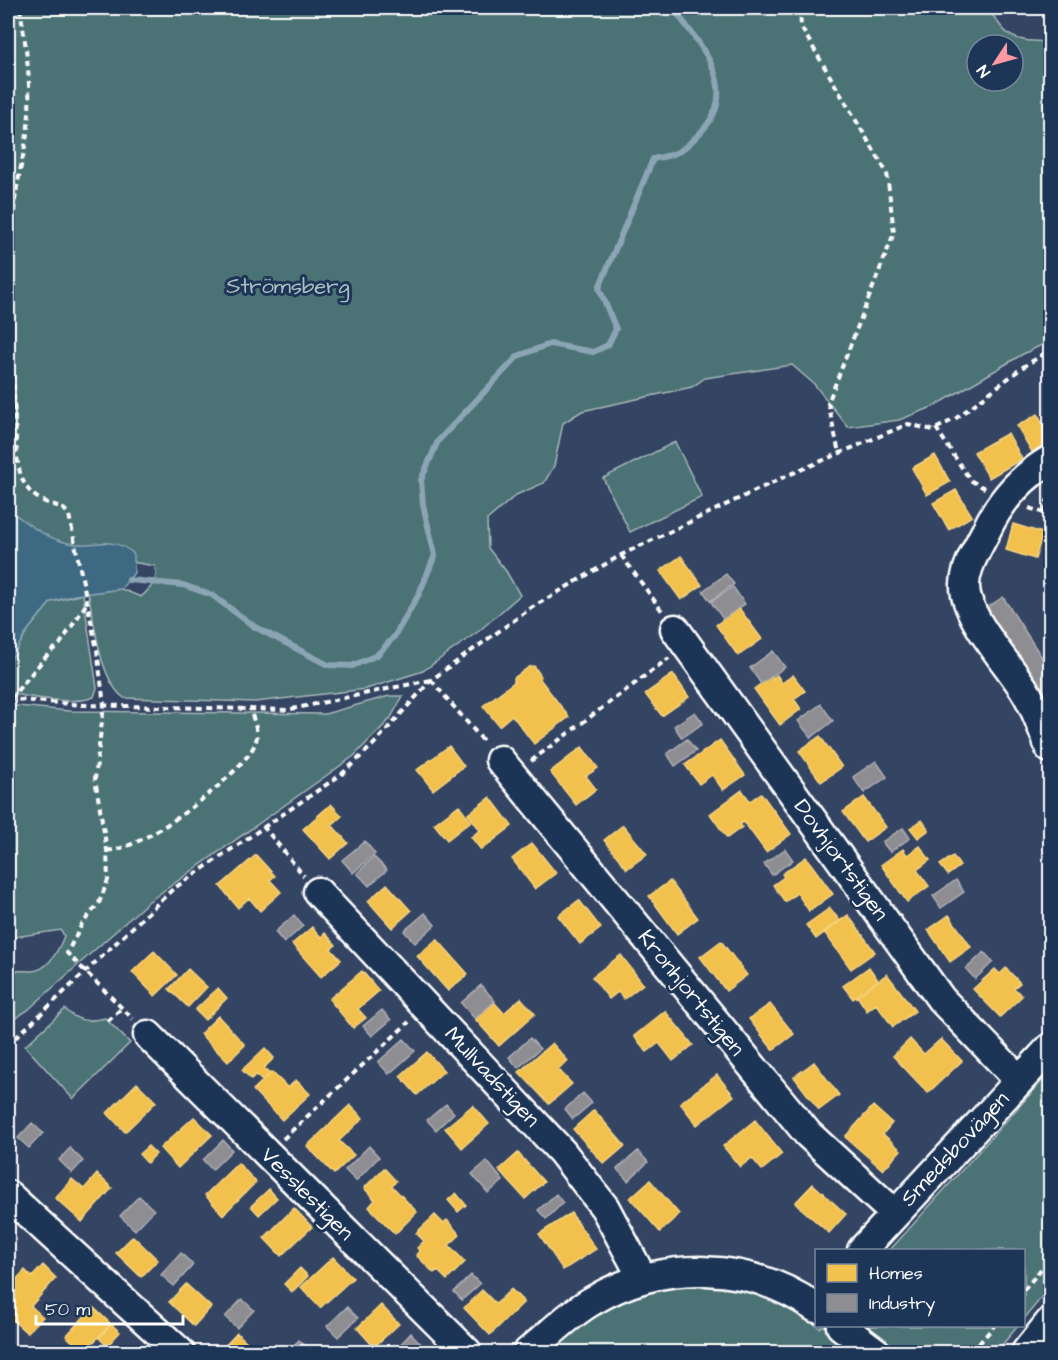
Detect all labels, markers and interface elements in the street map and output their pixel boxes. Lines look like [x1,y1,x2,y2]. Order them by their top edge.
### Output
north arrow [965,33,1025,93]
text: N [972,61,996,82]
park label: Strömsberg [226,271,350,303]
street label: Dovhjortstigen [785,793,896,928]
street label: Kronhjortstigen [630,923,752,1063]
street label: Mullvadstigen [436,1020,547,1135]
street label: Smedsbovägen [894,1085,1017,1214]
street label: Vesslestigen [253,1140,361,1248]
legend [815,1249,1025,1327]
text: Homes [869,1261,923,1286]
scale bar [36,1288,183,1326]
text: Industry [869,1291,935,1317]
text: 50 m [45,1297,90,1322]

